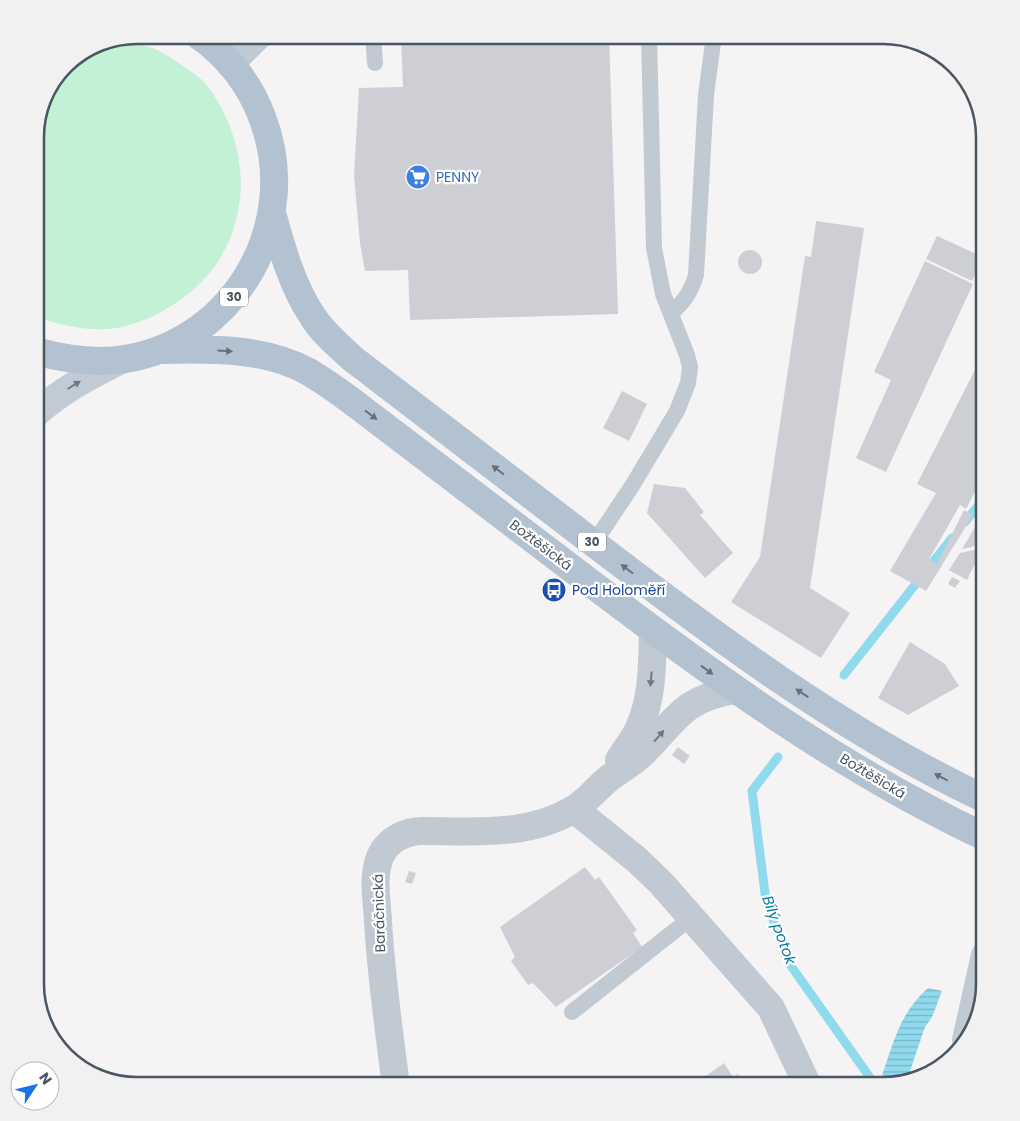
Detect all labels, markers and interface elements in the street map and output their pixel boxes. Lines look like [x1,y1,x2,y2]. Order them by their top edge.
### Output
supermarket icon: PENNY [405,164,431,190]
place label: PENNY [436,167,479,187]
road number: 30 [220,288,248,306]
one-way arrow [217,347,233,355]
one-way arrow [67,380,81,389]
one-way arrow [364,410,378,420]
one-way arrow [492,465,505,476]
street label: Božtěšická [506,515,576,575]
road number: 30 [578,532,606,552]
one-way arrow [621,563,634,574]
bus stop icon: Pod Holoměří [541,577,567,603]
place label: Pod Holoměří [572,580,666,600]
one-way arrow [700,665,714,675]
one-way arrow [646,672,654,688]
one-way arrow [796,689,809,698]
one-way arrow [653,729,664,742]
street label: Božtěšická [836,748,910,804]
one-way arrow [935,773,948,782]
street label: Baráčnická [368,873,390,953]
water label: Bílý potok [757,892,802,968]
north arrow [10,1061,60,1111]
text: N [34,1068,57,1089]

